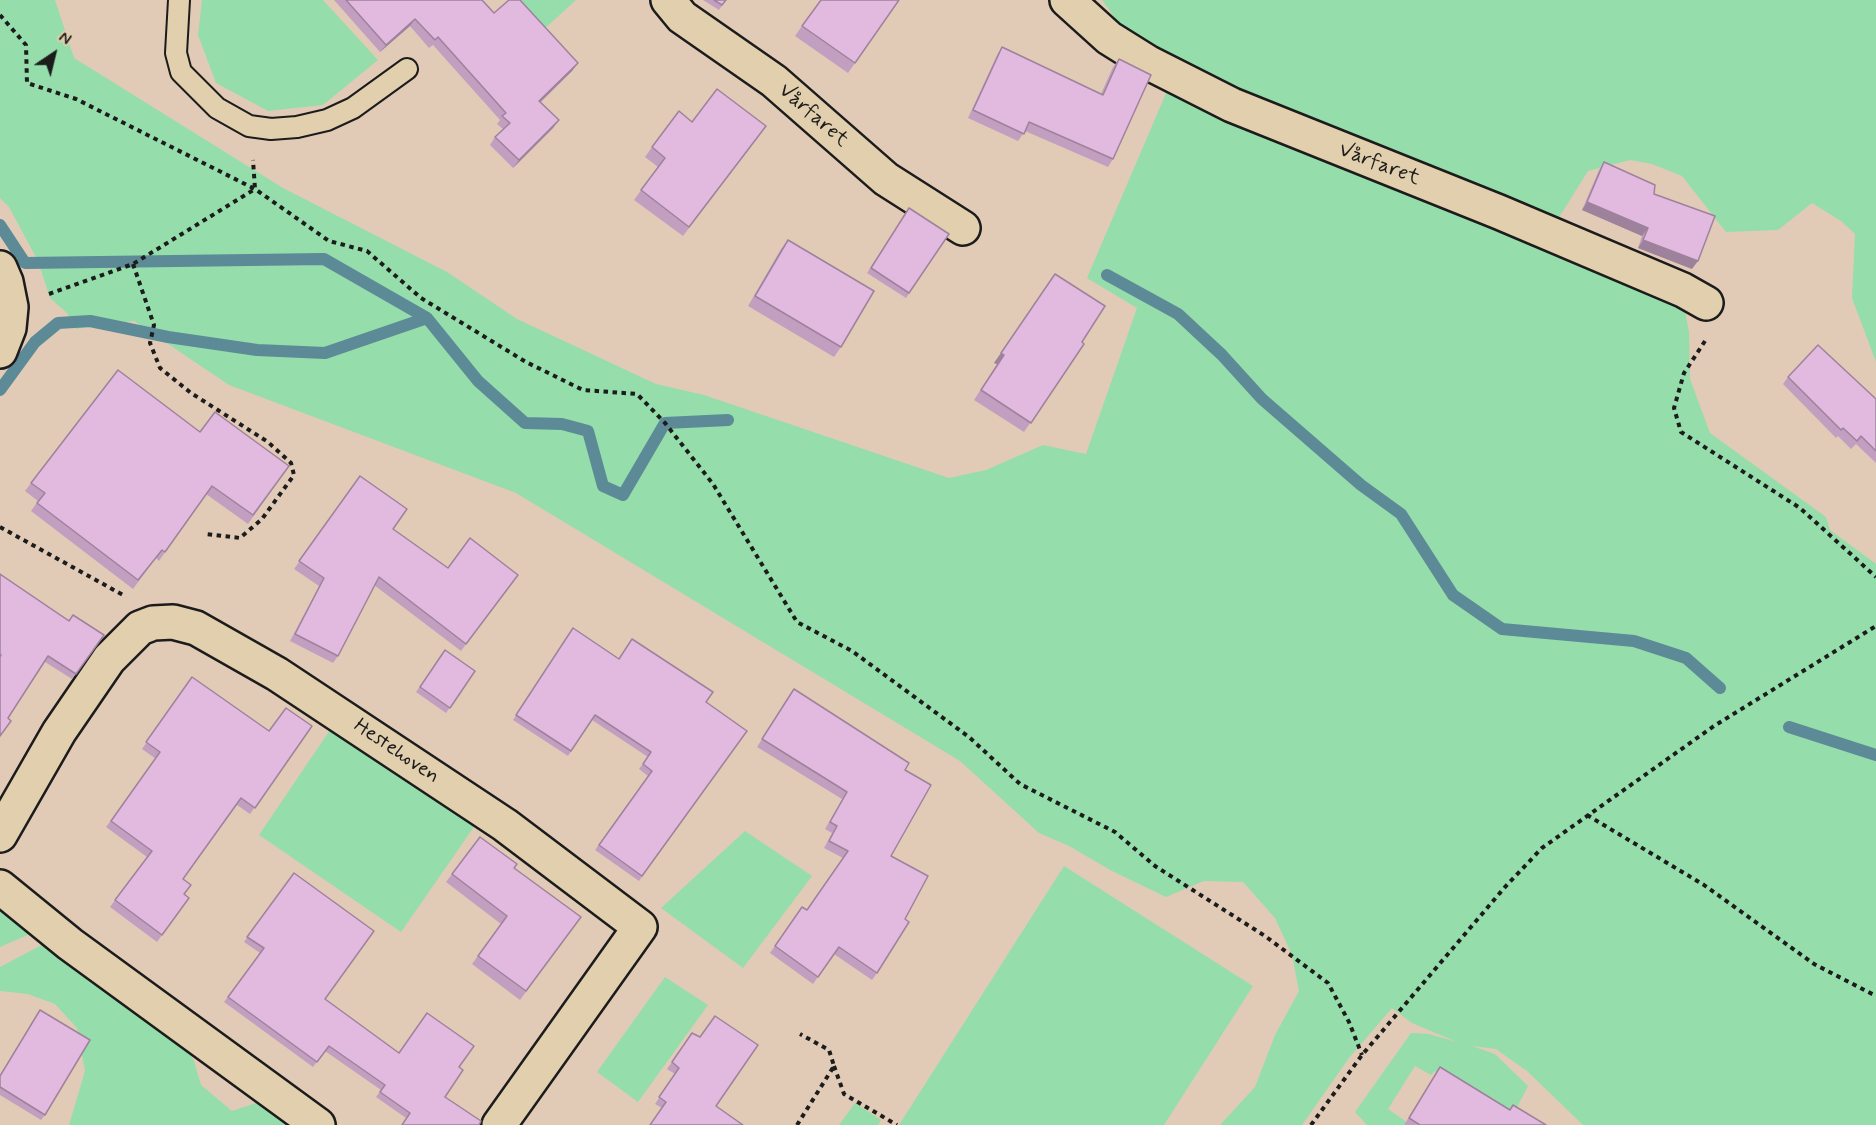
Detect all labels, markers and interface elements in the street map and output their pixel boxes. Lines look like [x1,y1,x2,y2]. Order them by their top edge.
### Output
north arrow [24,24,84,84]
text: N [54,27,75,51]
street label: Vårfaret [773,79,853,153]
street label: Vårfaret [1335,138,1423,192]
street label: Hestehoven [348,714,444,790]

